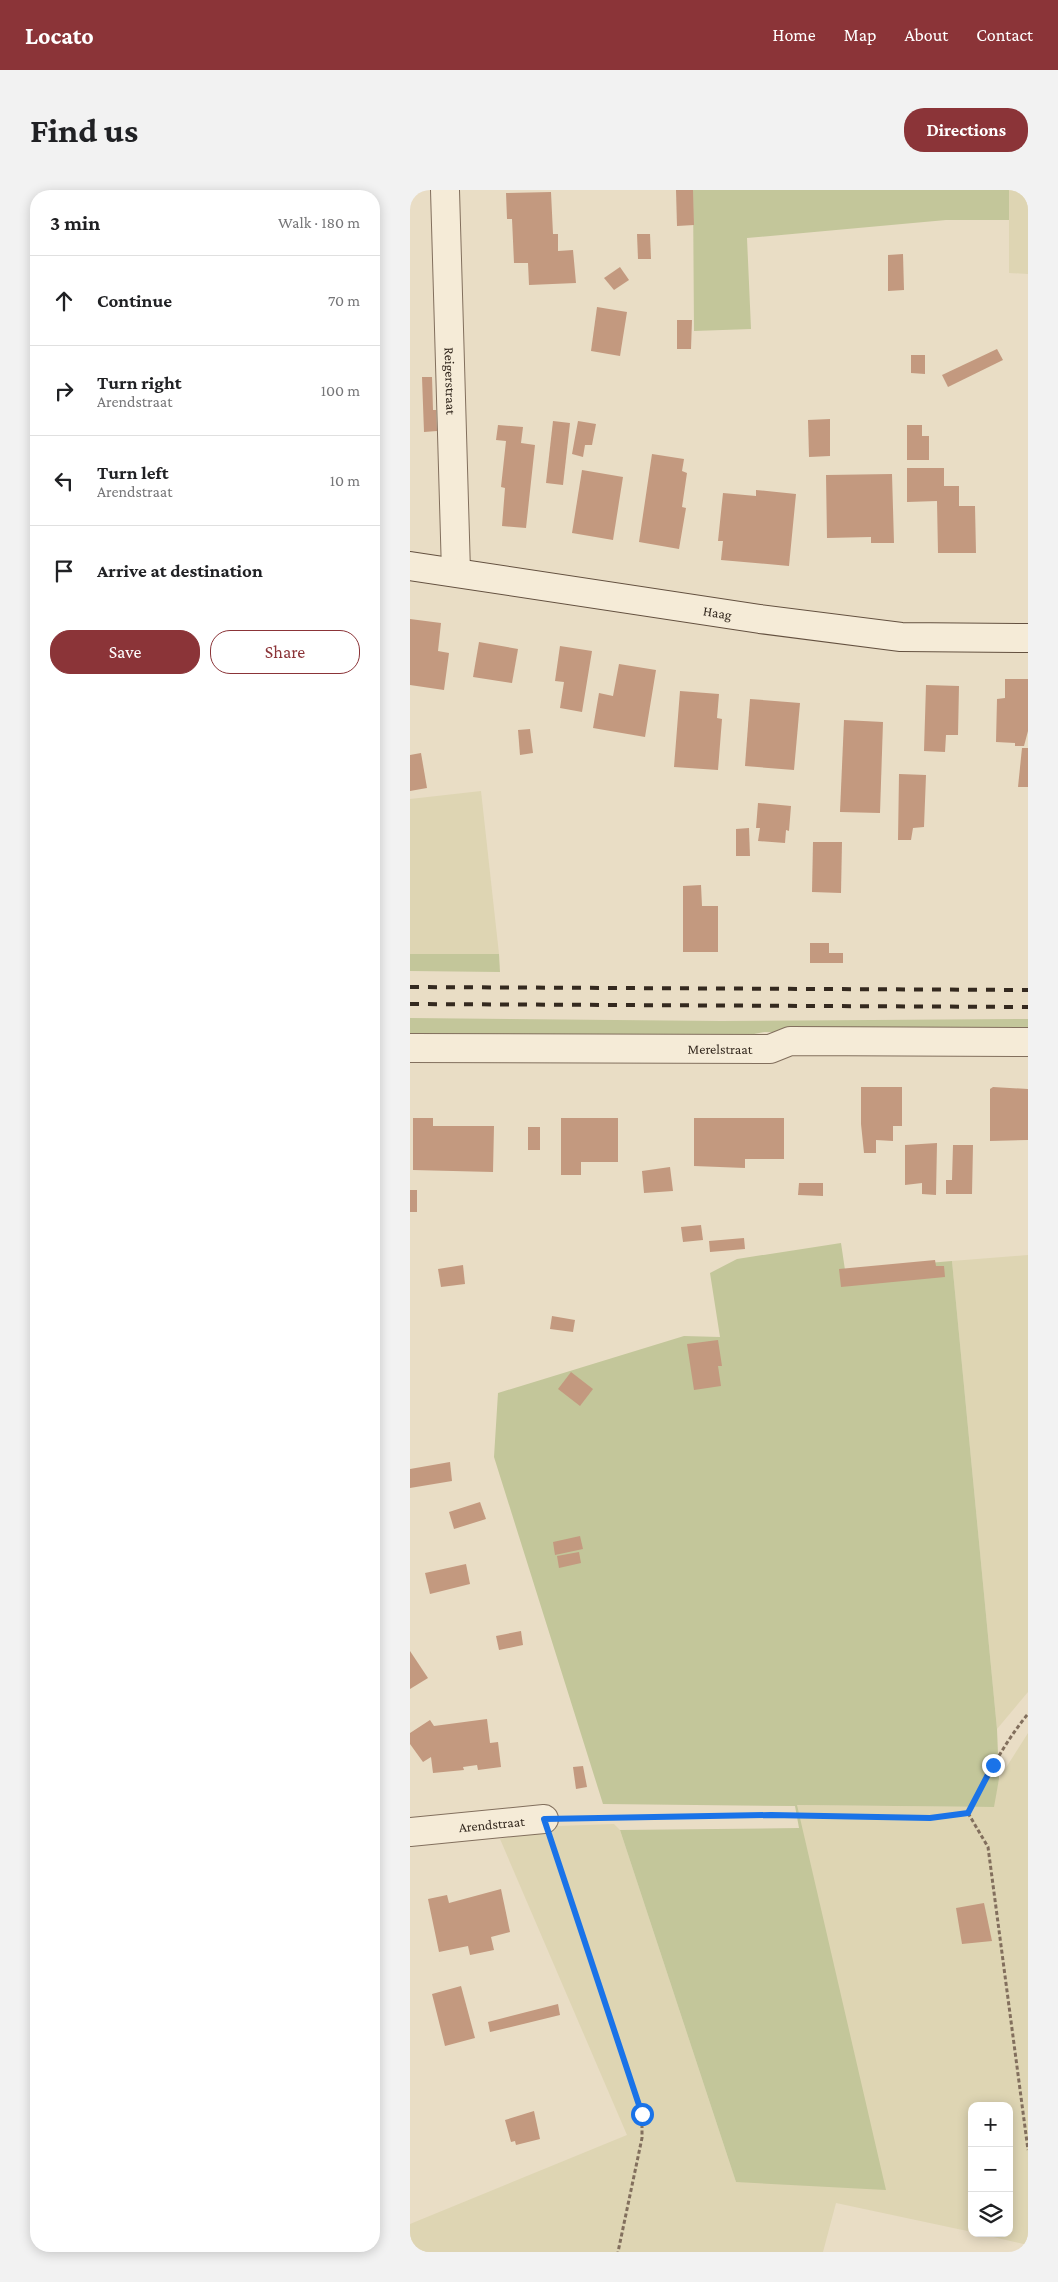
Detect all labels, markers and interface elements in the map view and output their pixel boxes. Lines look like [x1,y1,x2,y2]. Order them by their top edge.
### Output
text: Locato [25,22,94,49]
text: Home [773,25,816,45]
text: Map [844,25,876,45]
text: About [904,25,948,45]
text: Contact [976,25,1033,45]
button: Directions [904,108,1028,152]
text: Find us [30,111,138,150]
text: 3 min [50,211,100,235]
text: Walk · 180 m [278,214,360,231]
icon: ahead [50,287,78,315]
text: Continue [97,290,172,311]
text: 70 m [328,292,360,309]
street label: Reigerstraat [442,347,459,415]
text: Turn right [97,372,182,393]
icon: right [50,377,78,405]
text: 100 m [321,382,360,399]
text: Arendstraat [97,393,173,410]
text: Turn left [97,462,169,483]
icon: left [50,467,78,495]
text: 10 m [330,472,360,489]
text: Arendstraat [97,483,173,500]
icon: arrive [50,557,78,585]
text: Arrive at destination [97,560,263,581]
street label: Haag [702,602,733,623]
button: Save [50,630,200,674]
button: Share [210,630,360,674]
street label: Merelstraat [688,1041,753,1057]
route end [982,1754,1005,1777]
street label: Arendstraat [458,1813,526,1835]
map controls [968,2102,1013,2237]
button: + [968,2102,1013,2147]
route start [631,2103,654,2126]
button: − [968,2147,1013,2192]
button: layers [968,2192,1013,2237]

